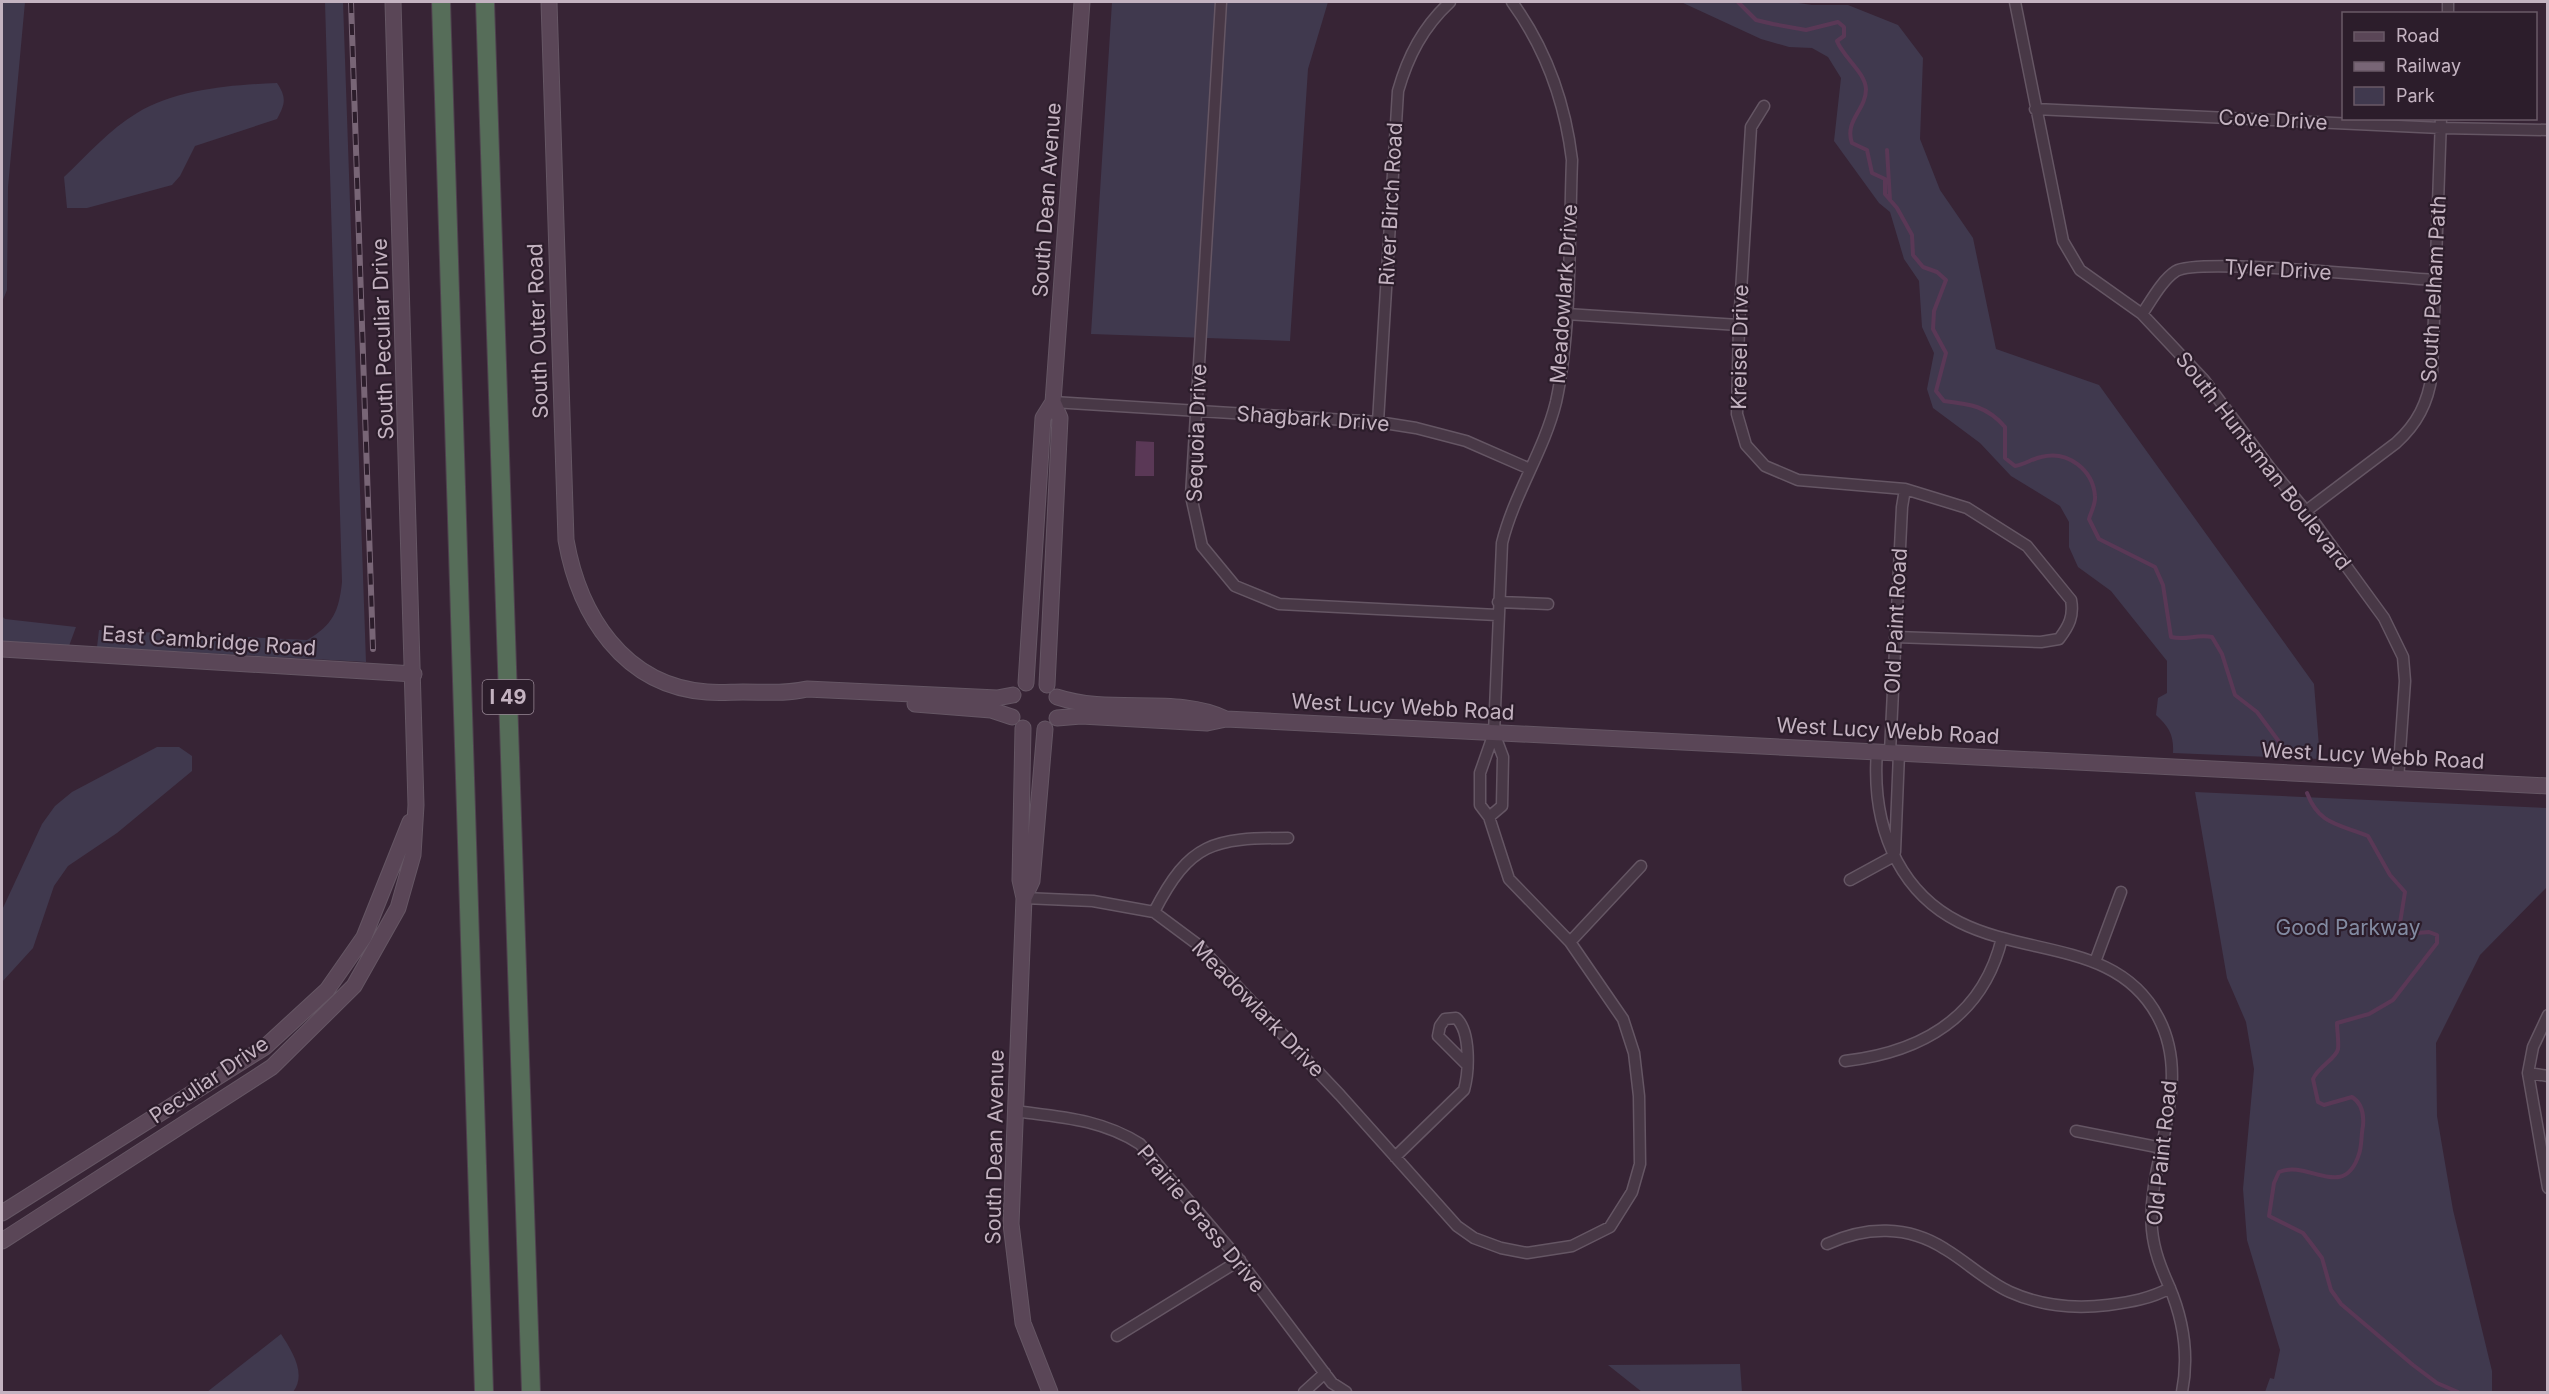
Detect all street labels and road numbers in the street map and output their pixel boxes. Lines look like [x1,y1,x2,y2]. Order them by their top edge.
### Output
street label: South Dean Avenue [1027,102,1066,298]
street label: Cove Drive [2218,104,2328,135]
street label: River Birch Road [1374,122,1407,286]
street label: South Pelham Path [2416,195,2451,383]
street label: Meadowlark Drive [1545,203,1582,385]
street label: South Peculiar Drive [366,238,399,440]
street label: South Outer Road [522,243,553,419]
street label: Tyler Drive [2224,254,2332,285]
street label: Kreisel Drive [1726,284,1753,410]
street label: South Huntsman Boulevard [2170,347,2356,575]
street label: Sequoia Drive [1182,363,1211,503]
street label: Shagbark Drive [1236,401,1390,436]
street label: Old Paint Road [1879,547,1912,695]
street label: East Cambridge Road [101,621,317,660]
road number: I 49 [482,680,534,714]
street label: West Lucy Webb Road [1291,688,1515,725]
street label: West Lucy Webb Road [1776,712,2000,749]
street label: West Lucy Webb Road [2261,737,2485,774]
street label: Meadowlark Drive [1187,935,1330,1082]
street label: Peculiar Drive [145,1031,273,1128]
street label: South Dean Avenue [980,1049,1009,1245]
street label: Old Paint Road [2141,1079,2182,1227]
street label: Prairie Grass Drive [1132,1140,1270,1298]

